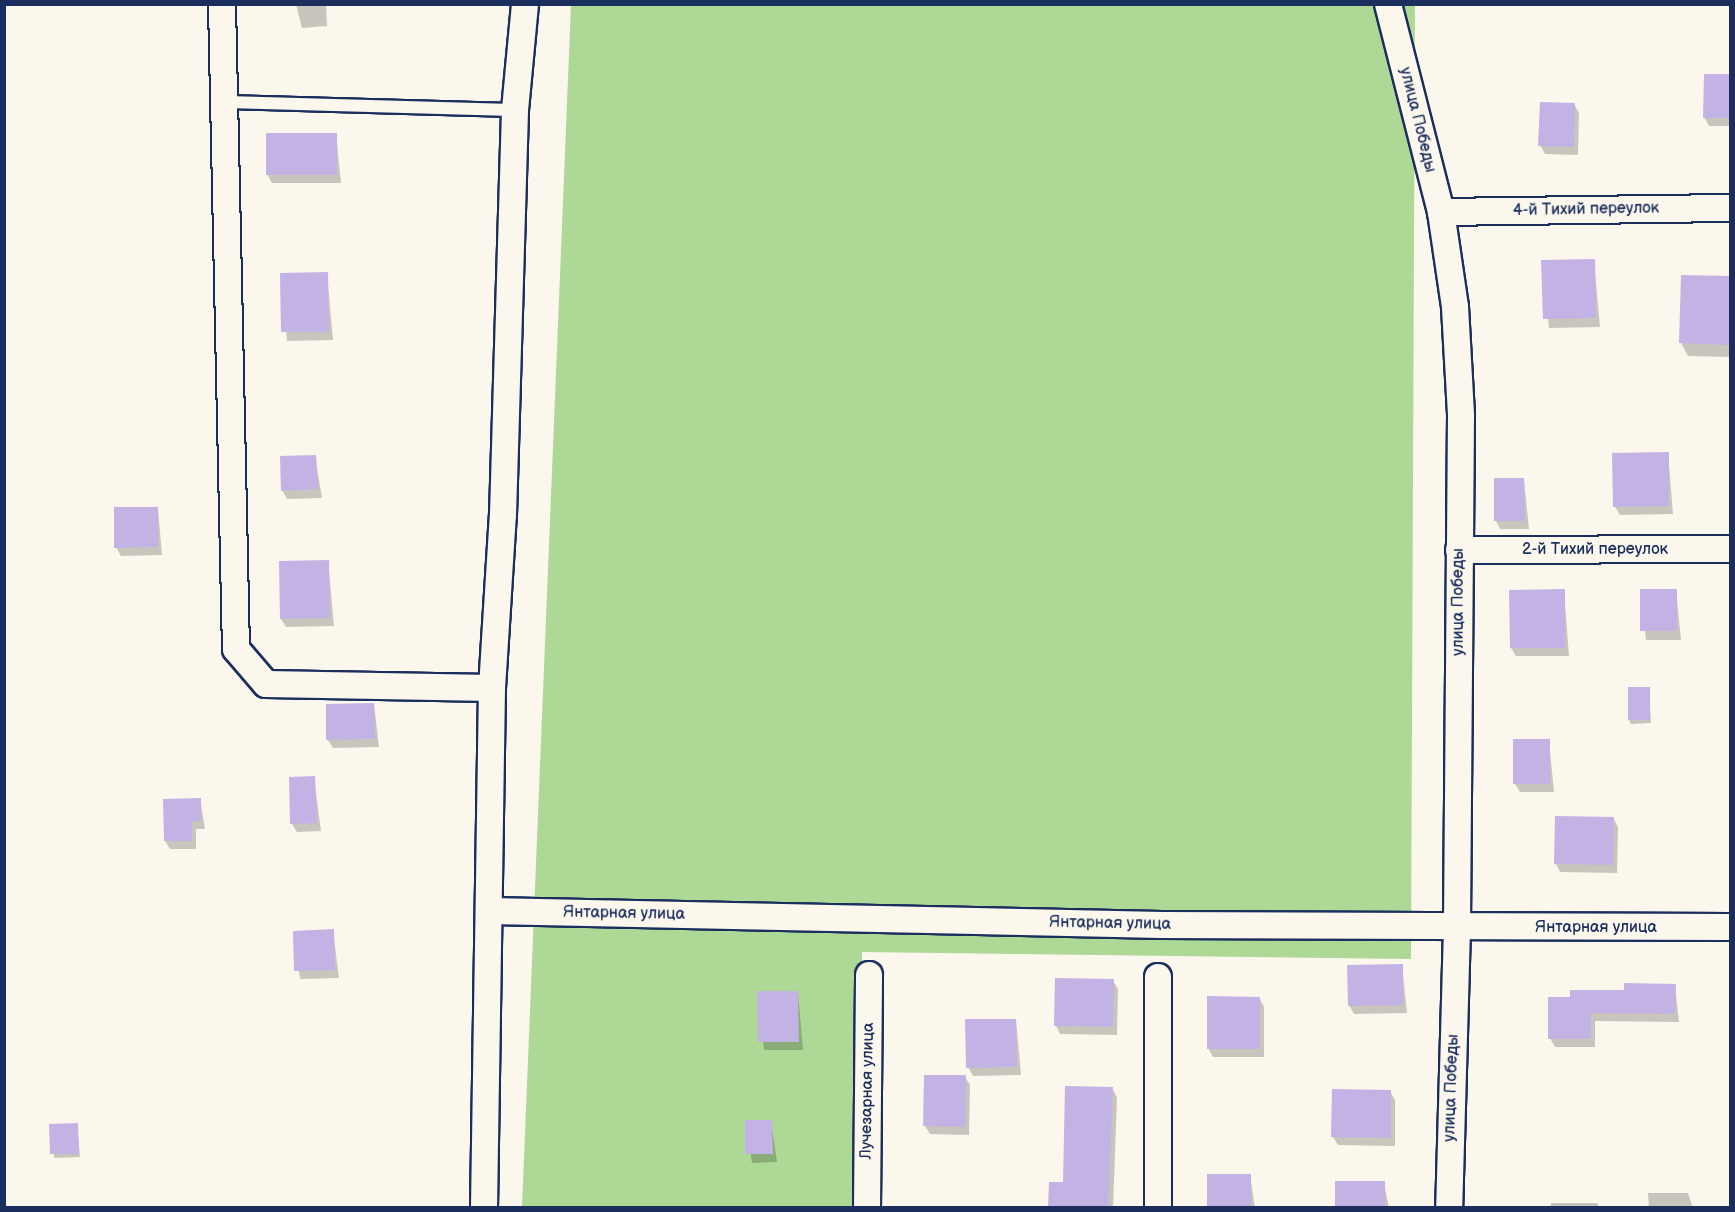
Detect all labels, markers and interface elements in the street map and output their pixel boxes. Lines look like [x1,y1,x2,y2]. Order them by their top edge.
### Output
street label: улица Победы [1395,65,1439,175]
street label: 4-й Тихий переулок [1513,199,1659,221]
street label: 2-й Тихий переулок [1522,540,1668,560]
street label: улица Победы [1449,548,1469,656]
street label: Янтарная улица [563,903,685,925]
street label: Янтарная улица [1049,913,1171,935]
street label: Янтарная улица [1535,918,1657,938]
street label: Лучезарная улица [857,1022,879,1160]
street label: улица Победы [1441,1034,1463,1142]

